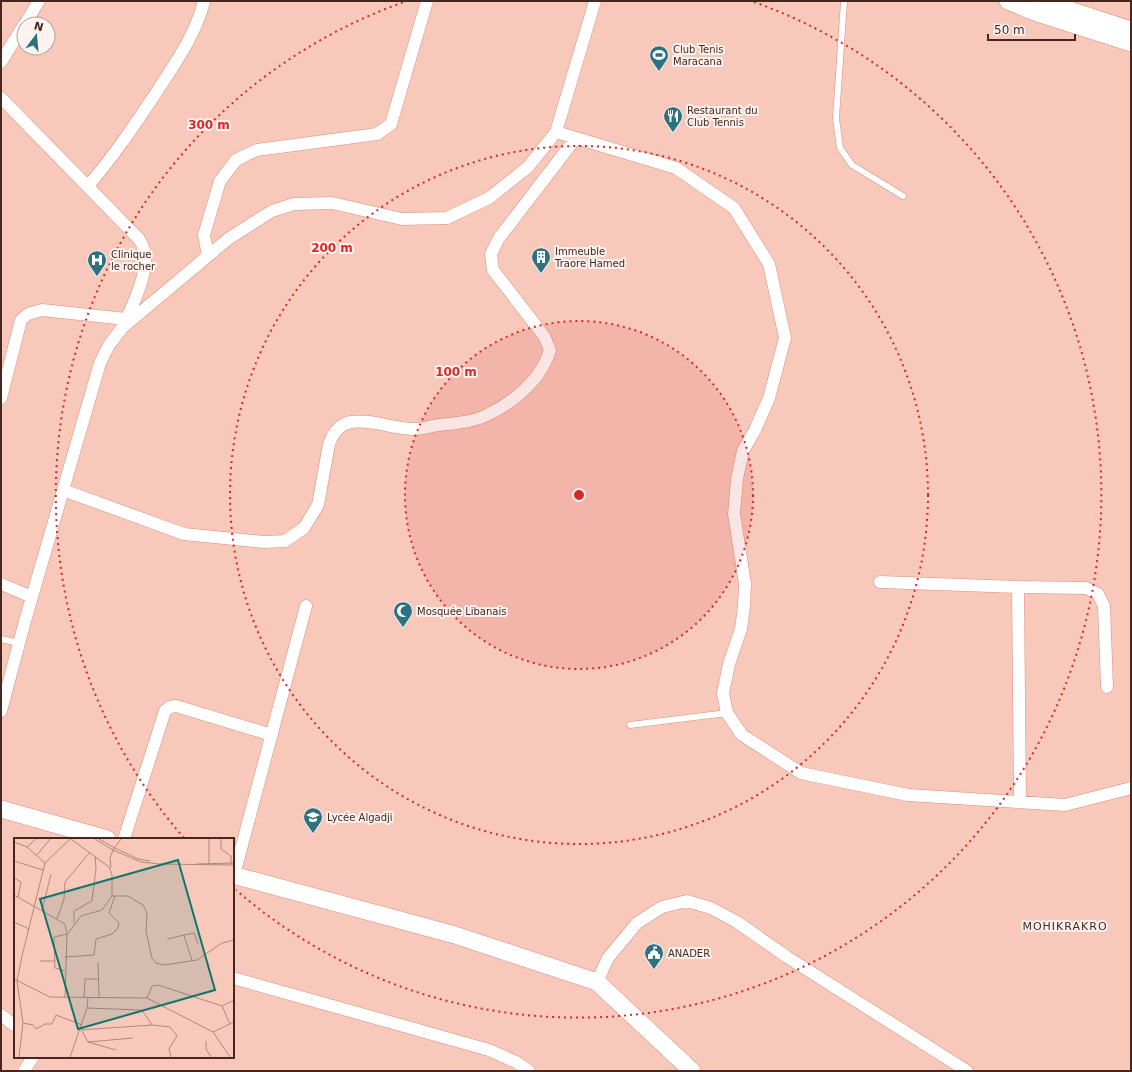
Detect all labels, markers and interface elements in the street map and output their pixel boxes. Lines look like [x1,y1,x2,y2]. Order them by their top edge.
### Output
north arrow [16,16,56,56]
scale bar [988,16,1075,42]
text: N [32,19,45,34]
text: 50 m [994,23,1025,37]
sports icon: Club Tenis Maracana [648,44,670,72]
place label: Club Tenis Maracana [673,44,724,67]
restaurant icon: Restaurant du Club Tennis [662,105,684,133]
place label: Restaurant du Club Tennis [687,105,758,128]
text: 300 m [188,118,230,132]
text: 200 m [311,241,353,255]
building icon: Immeuble Traore Hamed [530,246,552,274]
place label: Immeuble Traore Hamed [554,246,625,269]
hospital icon: Clinique le rocher [86,249,108,277]
place label: Clinique le rocher [111,249,156,272]
text: 100 m [435,365,477,379]
centre of rings [572,488,586,502]
mosque icon: Mosquée Libanais [392,600,414,628]
place label: Mosquée Libanais [417,606,506,617]
school or university icon: Lycée Algadji [302,806,324,834]
place label: Lycée Algadji [327,812,393,823]
inset map [14,838,234,1058]
district label: MOHIKRAKRO [1022,920,1108,933]
public building icon: ANADER [643,942,665,970]
place label: ANADER [668,948,710,959]

